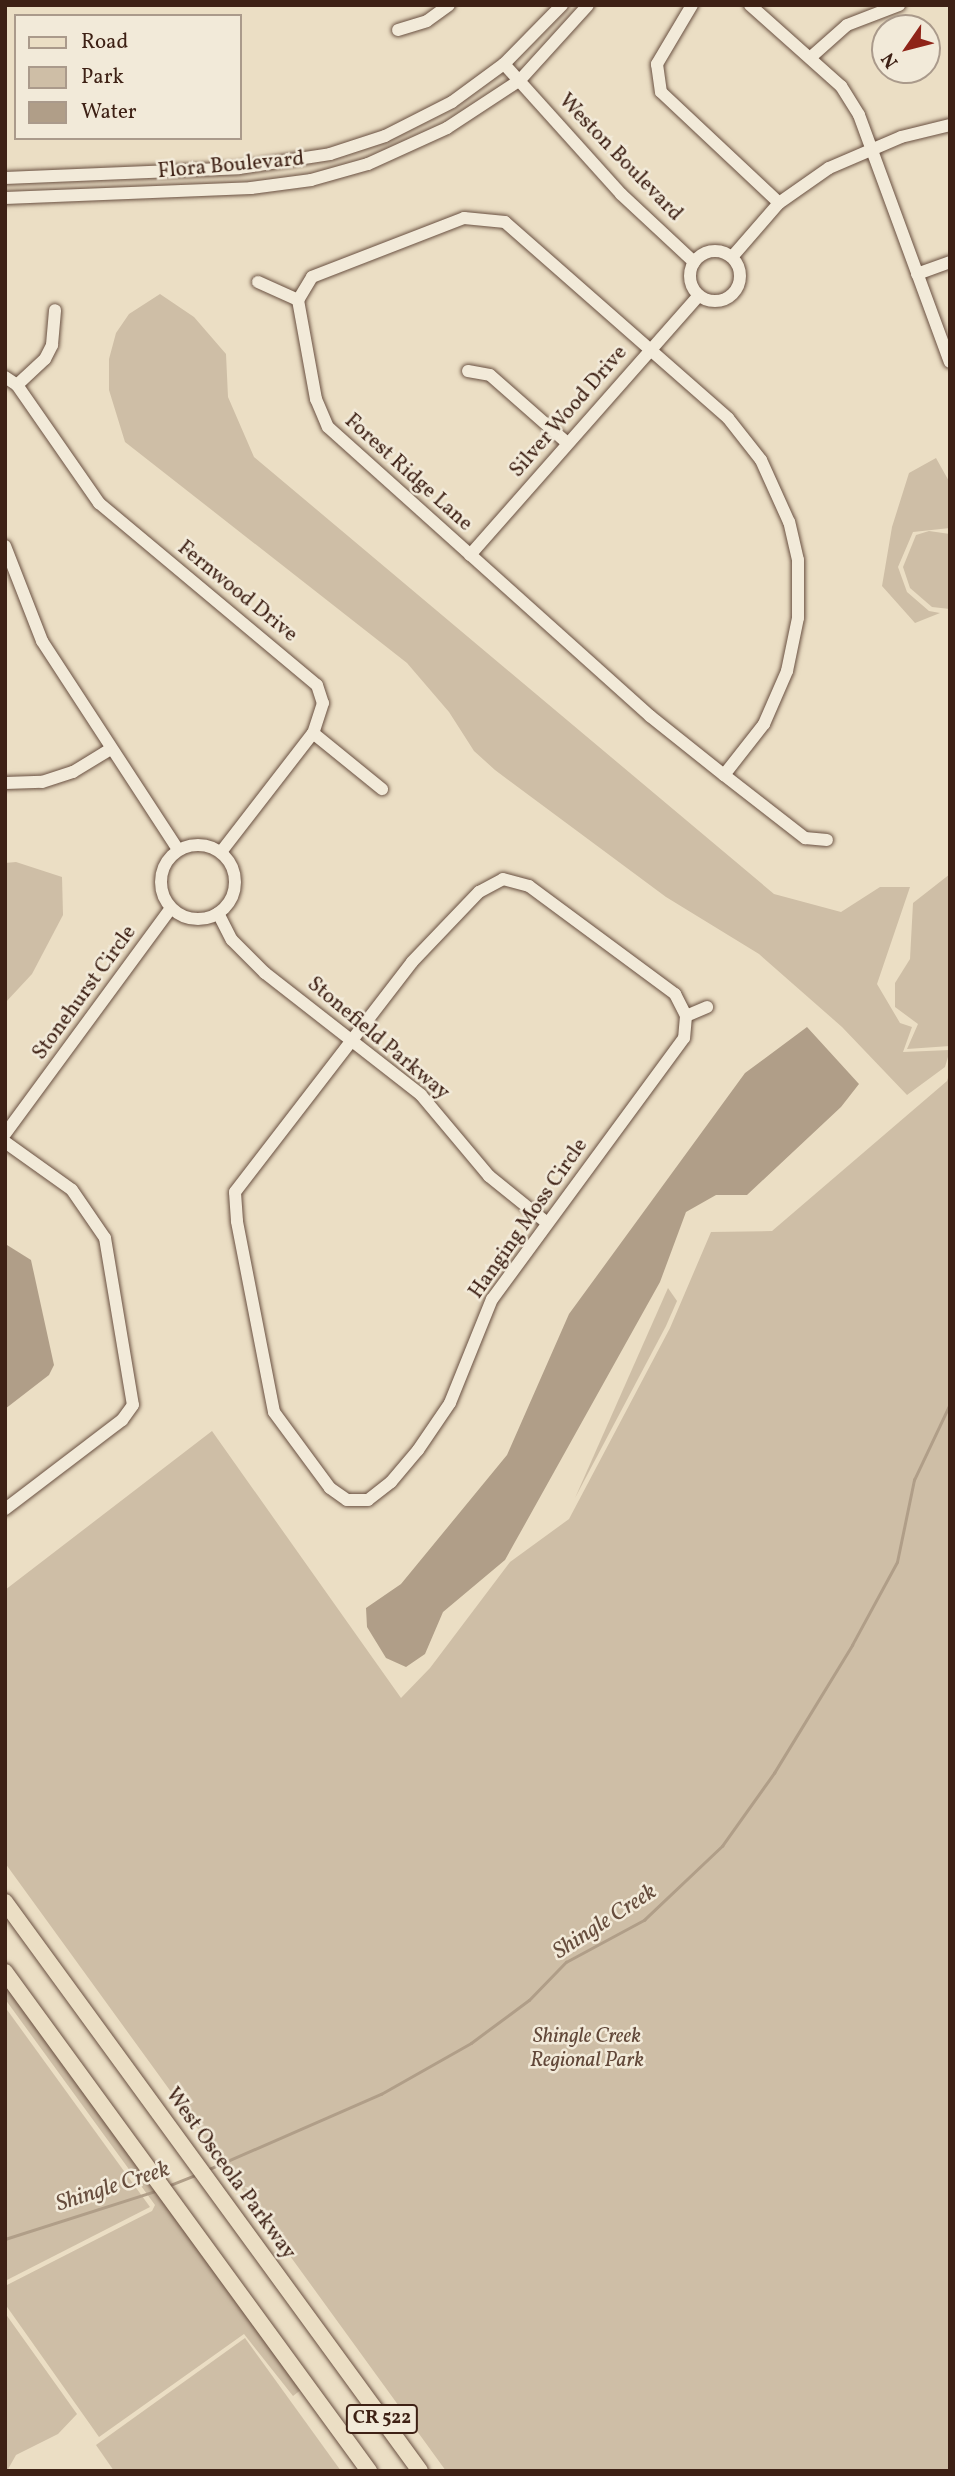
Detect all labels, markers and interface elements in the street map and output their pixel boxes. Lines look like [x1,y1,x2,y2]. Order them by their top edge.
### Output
legend [14,14,242,140]
north arrow [871,14,941,84]
text: Road [81,28,128,57]
text: N [876,47,905,73]
text: Park [81,63,124,92]
street label: Weston Boulevard [553,89,687,227]
text: Water [81,98,137,127]
street label: Flora Boulevard [157,147,305,185]
street label: Silver Wood Drive [505,341,633,483]
street label: Forest Ridge Lane [339,409,477,537]
street label: Fernwood Drive [172,536,302,648]
street label: Stonehurst Circle [28,921,142,1065]
street label: Stonefield Parkway [302,972,454,1106]
street label: Hanging Moss Circle [464,1134,594,1304]
water label: Shingle Creek [548,1878,662,1966]
park label: Shingle Creek Regional Park [530,2024,644,2074]
street label: West Osceola Parkway [159,2083,301,2265]
water label: Shingle Creek [53,2156,173,2218]
road number: CR 522 [345,2404,419,2434]

